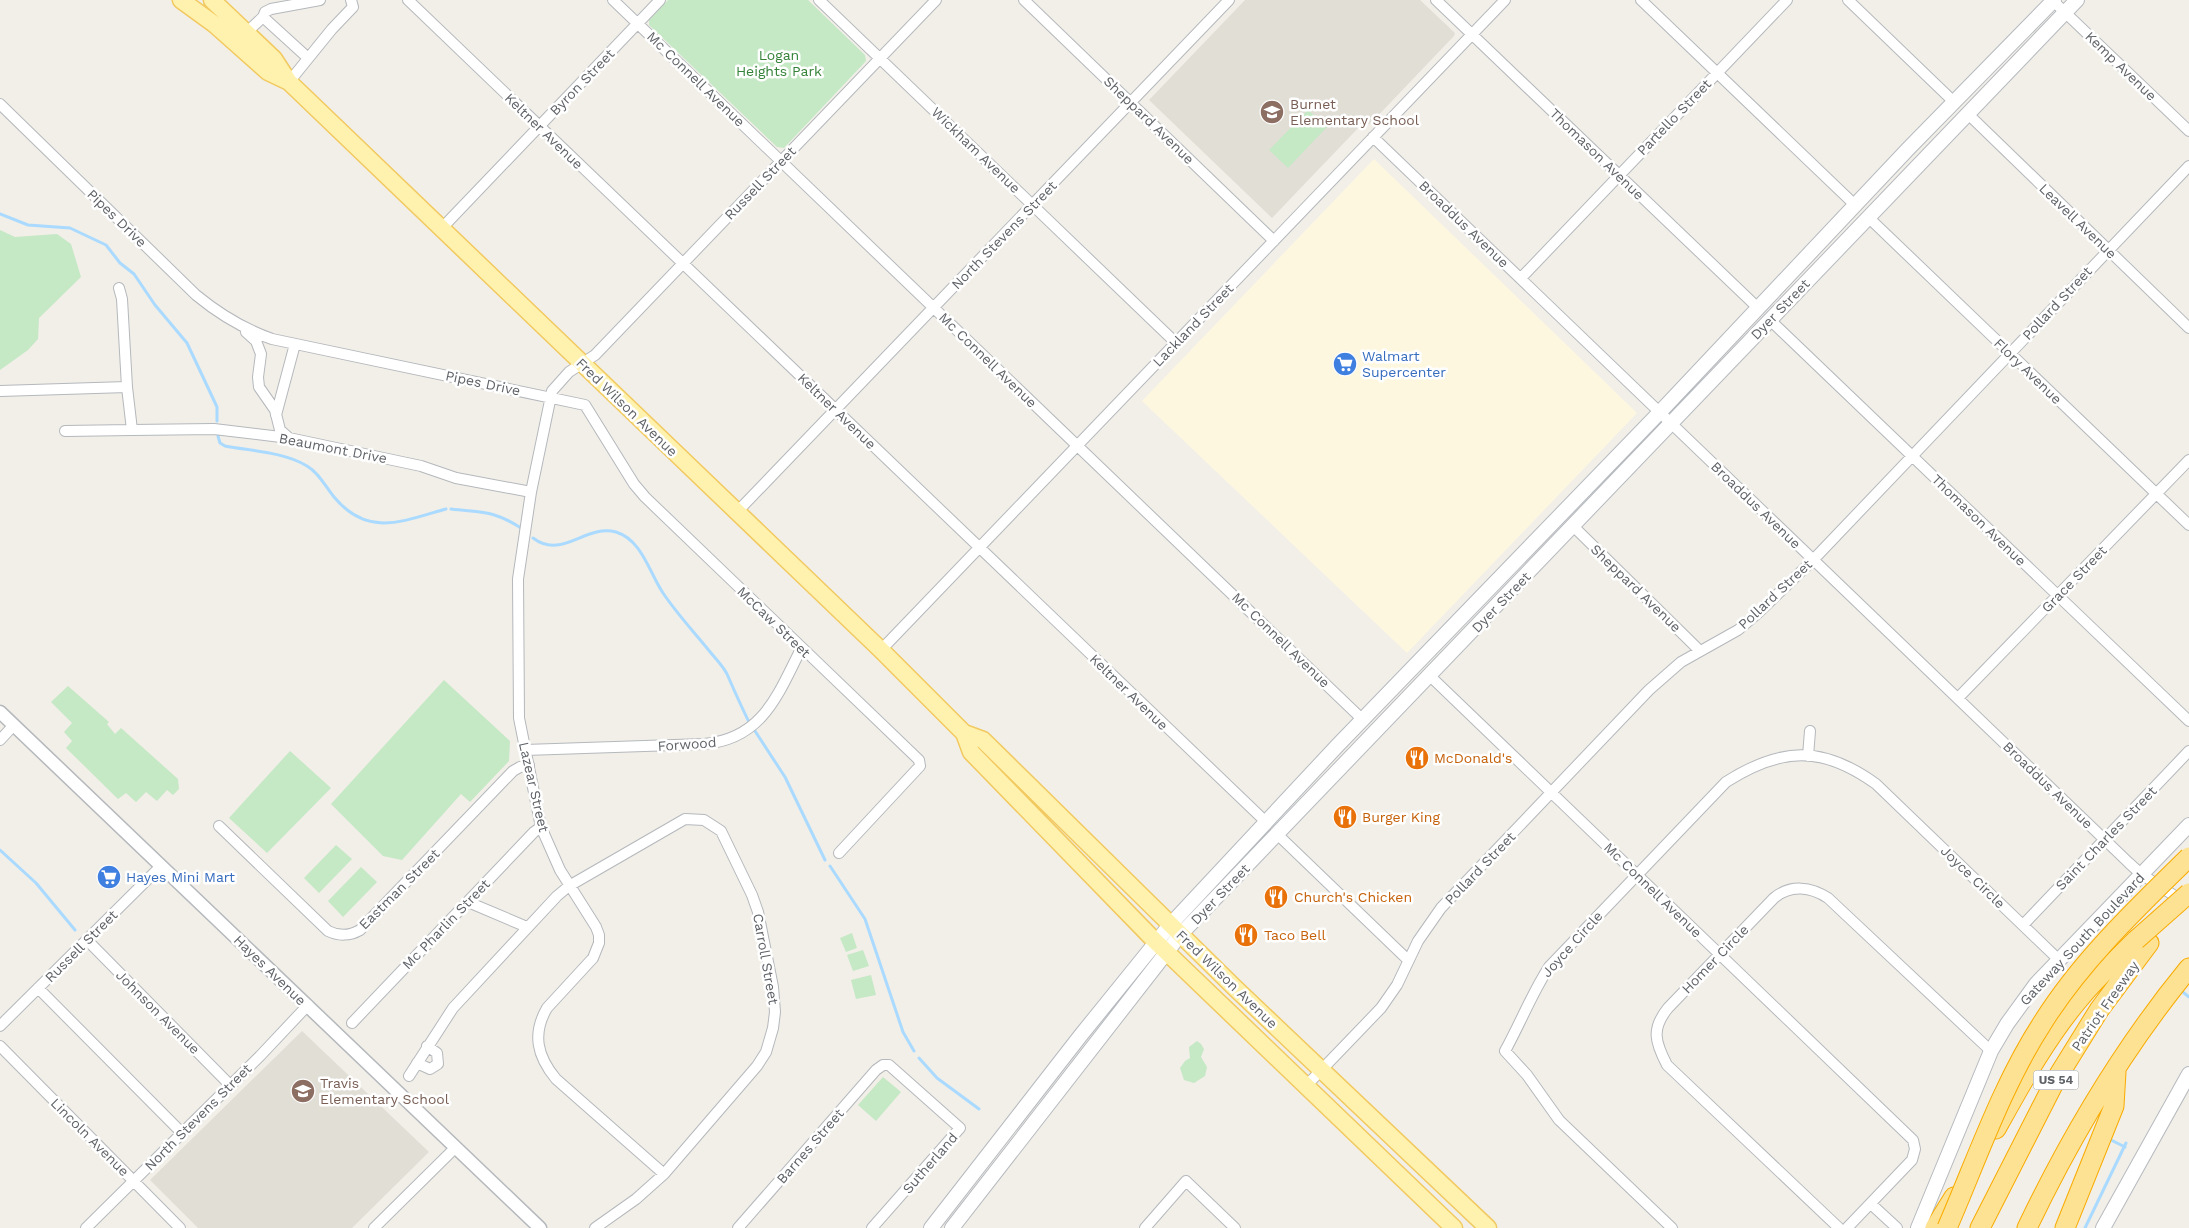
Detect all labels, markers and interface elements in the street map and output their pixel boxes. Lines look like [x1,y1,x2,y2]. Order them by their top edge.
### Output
street label: Mc Connell Avenue [644,28,748,130]
street label: Kemp Avenue [2082,28,2160,104]
street label: Byron Street [546,45,618,118]
park label: Logan Heights Park [736,47,822,79]
street label: Sheppard Avenue [1101,73,1197,167]
street label: Partello Street [1634,76,1714,158]
street label: Keltner Avenue [502,90,586,172]
place label: Burnet Elementary School [1290,96,1420,128]
school or university icon: Burnet Elementary School [1259,99,1285,125]
street label: Wickham Avenue [928,104,1024,196]
street label: Thomason Avenue [1547,105,1647,203]
street label: Russell Street [721,143,799,223]
street label: North Stevens Street [948,177,1060,292]
street label: Broaddus Avenue [1416,177,1512,271]
street label: Leavell Avenue [2036,180,2120,262]
street label: Pipes Drive [84,186,150,250]
street label: Pollard Street [2019,263,2095,343]
street label: Dyer Street [1747,275,1813,342]
street label: Lackland Street [1150,280,1237,370]
street label: Mc Connell Avenue [936,309,1040,411]
street label: Flory Avenue [1991,335,2065,407]
place label: Walmart Supercenter [1362,348,1446,380]
supermarket icon: Walmart Supercenter [1332,351,1358,377]
street label: Fred Wilson Avenue [573,355,681,459]
street label: Pipes Drive [444,367,522,399]
street label: Keltner Avenue [795,370,879,452]
street label: Beaumont Drive [278,430,388,466]
street label: Broaddus Avenue [1708,458,1804,552]
street label: Thomason Avenue [1929,471,2029,569]
street label: Sheppard Avenue [1588,541,1684,635]
street label: Grace Street [2038,542,2110,616]
street label: Pollard Street [1735,556,1815,632]
street label: Dyer Street [1468,568,1534,635]
street label: McCaw Street [734,583,814,661]
street label: Mc Connell Avenue [1229,589,1333,691]
street label: Keltner Avenue [1087,651,1171,733]
street label: Forwood [657,734,717,754]
street label: Broaddus Avenue [2000,738,2096,832]
street label: Lazear Street [516,740,552,834]
restaurant icon: McDonald's [1404,745,1430,771]
place label: McDonald's [1434,750,1512,766]
street label: Saint Charles Street [2052,783,2160,893]
restaurant icon: Burger King [1332,804,1358,830]
place label: Burger King [1362,809,1440,825]
street label: Pollard Street [1441,828,1519,908]
street label: Mc Connell Avenue [1601,839,1705,941]
street label: Joyce Circle [1938,842,2008,912]
street label: Eastman Street [356,845,443,932]
street label: Dyer Street [1187,860,1253,927]
supermarket icon: Hayes Mini Mart [96,864,122,890]
place label: Hayes Mini Mart [126,869,235,885]
street label: Gateway South Boulevard [2016,869,2148,1009]
street label: Mc Pharlin Street [399,876,493,972]
restaurant icon: Church's Chicken [1263,884,1289,910]
place label: Church's Chicken [1294,889,1412,905]
street label: Russell Street [42,906,121,985]
street label: Joyce Circle [1538,908,1606,980]
street label: Carroll Street [750,912,782,1006]
street label: Homer Circle [1678,921,1752,997]
restaurant icon: Taco Bell [1233,922,1259,948]
street label: Fred Wilson Avenue [1173,927,1281,1031]
place label: Taco Bell [1264,927,1326,943]
street label: Hayes Avenue [231,932,309,1008]
street label: Patriot Freeway [2068,957,2142,1054]
street label: Johnson Avenue [113,967,203,1057]
street label: North Stevens Street [141,1060,255,1174]
road number: US 54 [2034,1070,2078,1090]
place label: Travis Elementary School [320,1075,450,1107]
school or university icon: Travis Elementary School [290,1078,316,1104]
street label: Lincoln Avenue [48,1095,132,1179]
street label: Barnes Street [773,1105,847,1187]
street label: Sutherland [899,1129,961,1197]

